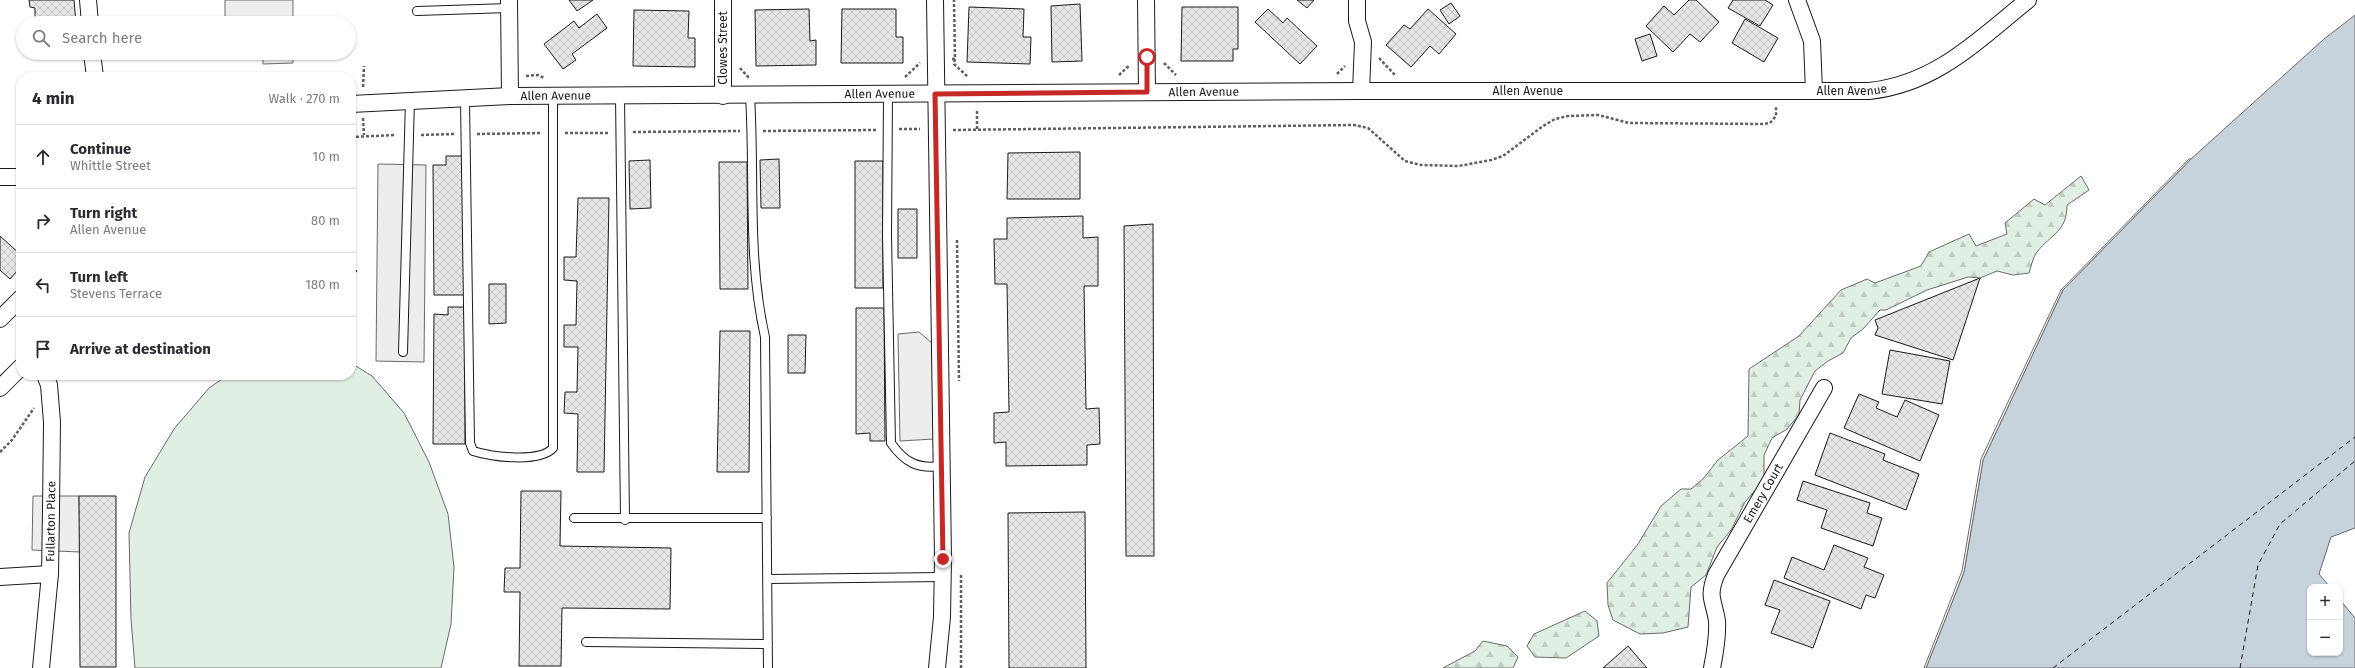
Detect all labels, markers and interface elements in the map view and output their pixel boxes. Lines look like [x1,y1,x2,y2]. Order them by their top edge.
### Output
street label: Clowes Street [716,11,730,85]
search box [16,16,356,60]
icon: search [30,27,52,49]
text: Search here [62,29,142,47]
route start [1138,48,1156,66]
street label: Allen Avenue [1817,81,1888,98]
street label: Allen Avenue [1493,84,1563,98]
street label: Allen Avenue [1168,85,1239,99]
street label: Allen Avenue [844,87,915,101]
text: 4 min [32,88,75,109]
street label: Allen Avenue [520,89,591,103]
text: Walk · 270 m [268,91,340,106]
text: Continue [70,140,131,158]
icon: ahead [32,146,54,168]
text: 10 m [313,149,340,164]
text: Whittle Street [70,158,151,173]
text: Turn right [70,204,137,222]
icon: right [32,210,54,232]
text: 80 m [311,213,340,228]
text: Allen Avenue [70,222,146,237]
text: Turn left [70,268,128,286]
icon: left [32,274,54,296]
text: 180 m [305,277,340,292]
text: Stevens Terrace [70,286,162,301]
icon: arrive [32,338,54,360]
text: Arrive at destination [70,340,211,358]
street label: Emery Court [1741,460,1786,525]
street label: Fullarton Place [43,481,58,562]
route end [934,550,952,568]
map controls [2307,584,2343,656]
button: + [2307,584,2343,620]
button: − [2307,620,2343,656]

